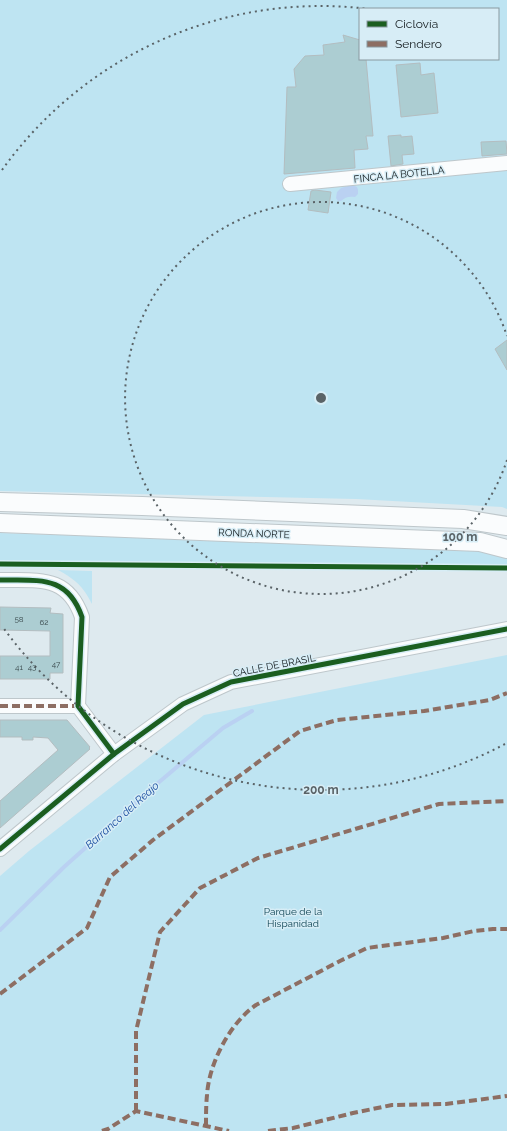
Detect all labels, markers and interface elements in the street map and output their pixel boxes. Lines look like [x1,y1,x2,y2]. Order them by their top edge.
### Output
legend [359,8,499,60]
text: Ciclovía [395,17,438,31]
text: Sendero [395,37,442,51]
street label: FINCA LA BOTELLA [353,164,445,185]
centre of rings [314,391,328,405]
street label: RONDA NORTE [218,527,290,540]
text: 100 m [443,530,477,544]
house number: 58 [14,614,24,624]
house number: 62 [40,617,49,627]
street label: CALLE DE BRASIL [232,652,316,679]
house number: 47 [52,659,61,669]
house number: 41 [15,662,23,672]
house number: 43 [28,662,36,672]
water label: Barranco del Reajo [83,779,162,852]
text: 200 m [303,783,339,797]
park label: Parque de la Hispanidad [264,906,322,929]

